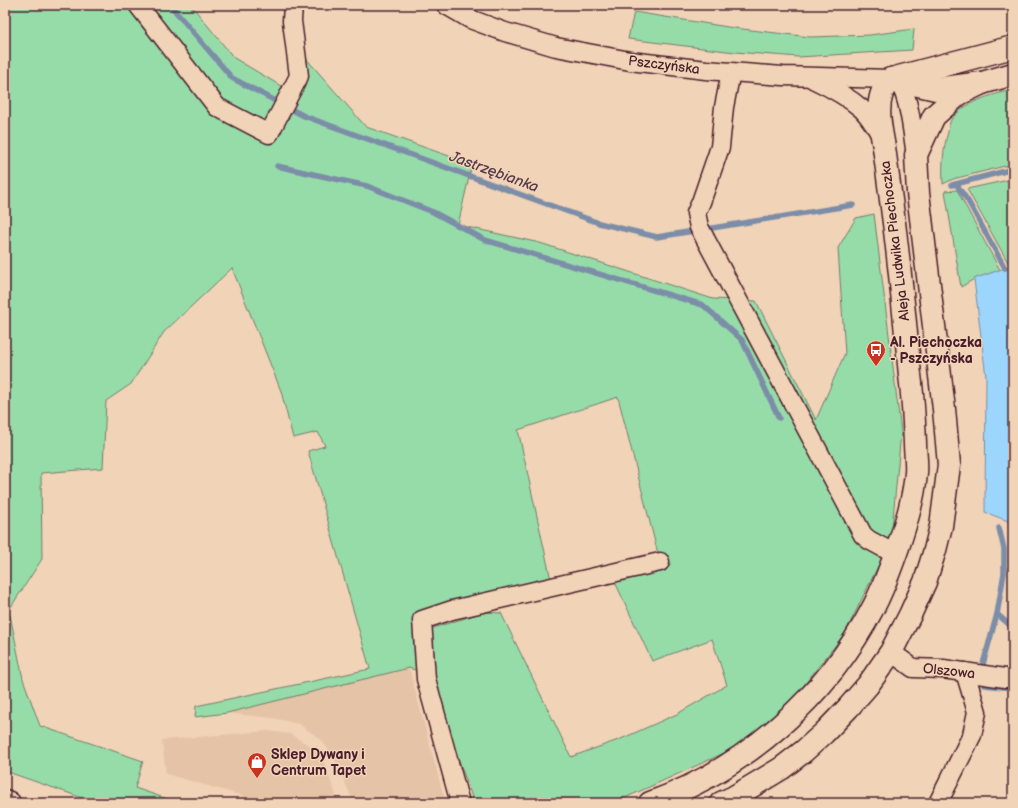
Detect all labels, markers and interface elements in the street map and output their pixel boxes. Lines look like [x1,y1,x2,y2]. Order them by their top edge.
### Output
street label: Pszczyńska [627,52,701,78]
water label: Jastrzębianka [446,147,541,197]
street label: Aleja Ludwika Piechoczka [877,160,913,322]
place label: Al. Piechoczka - Pszczyńska [889,334,982,367]
bus stop icon: Al. Piechoczka - Pszczyńska [865,339,887,367]
street label: Olszowa [922,660,976,682]
place label: Sklep Dywany i Centrum Tapet [271,746,366,779]
shop icon: Sklep Dywany i Centrum Tapet [246,751,268,779]

